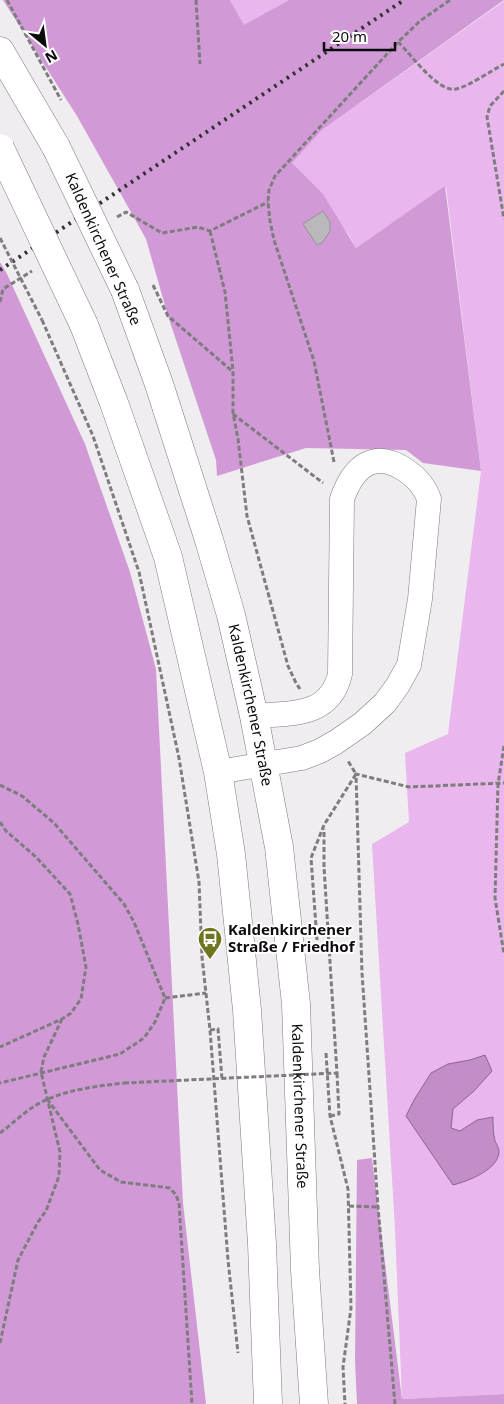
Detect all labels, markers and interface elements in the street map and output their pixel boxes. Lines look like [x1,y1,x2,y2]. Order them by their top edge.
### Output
north arrow [20,20,70,70]
scale bar [324,20,395,52]
text: 20 m [332,26,367,46]
text: N [42,46,61,68]
street label: Kaldenkirchener Straße [61,169,147,328]
street label: Kaldenkirchener Straße [224,622,278,787]
place label: Kaldenkirchener Straße / Friedhof [228,919,356,956]
bus stop icon: Kaldenkirchener Straße / Friedhof [197,926,223,960]
street label: Kaldenkirchener Straße [288,1023,313,1189]

